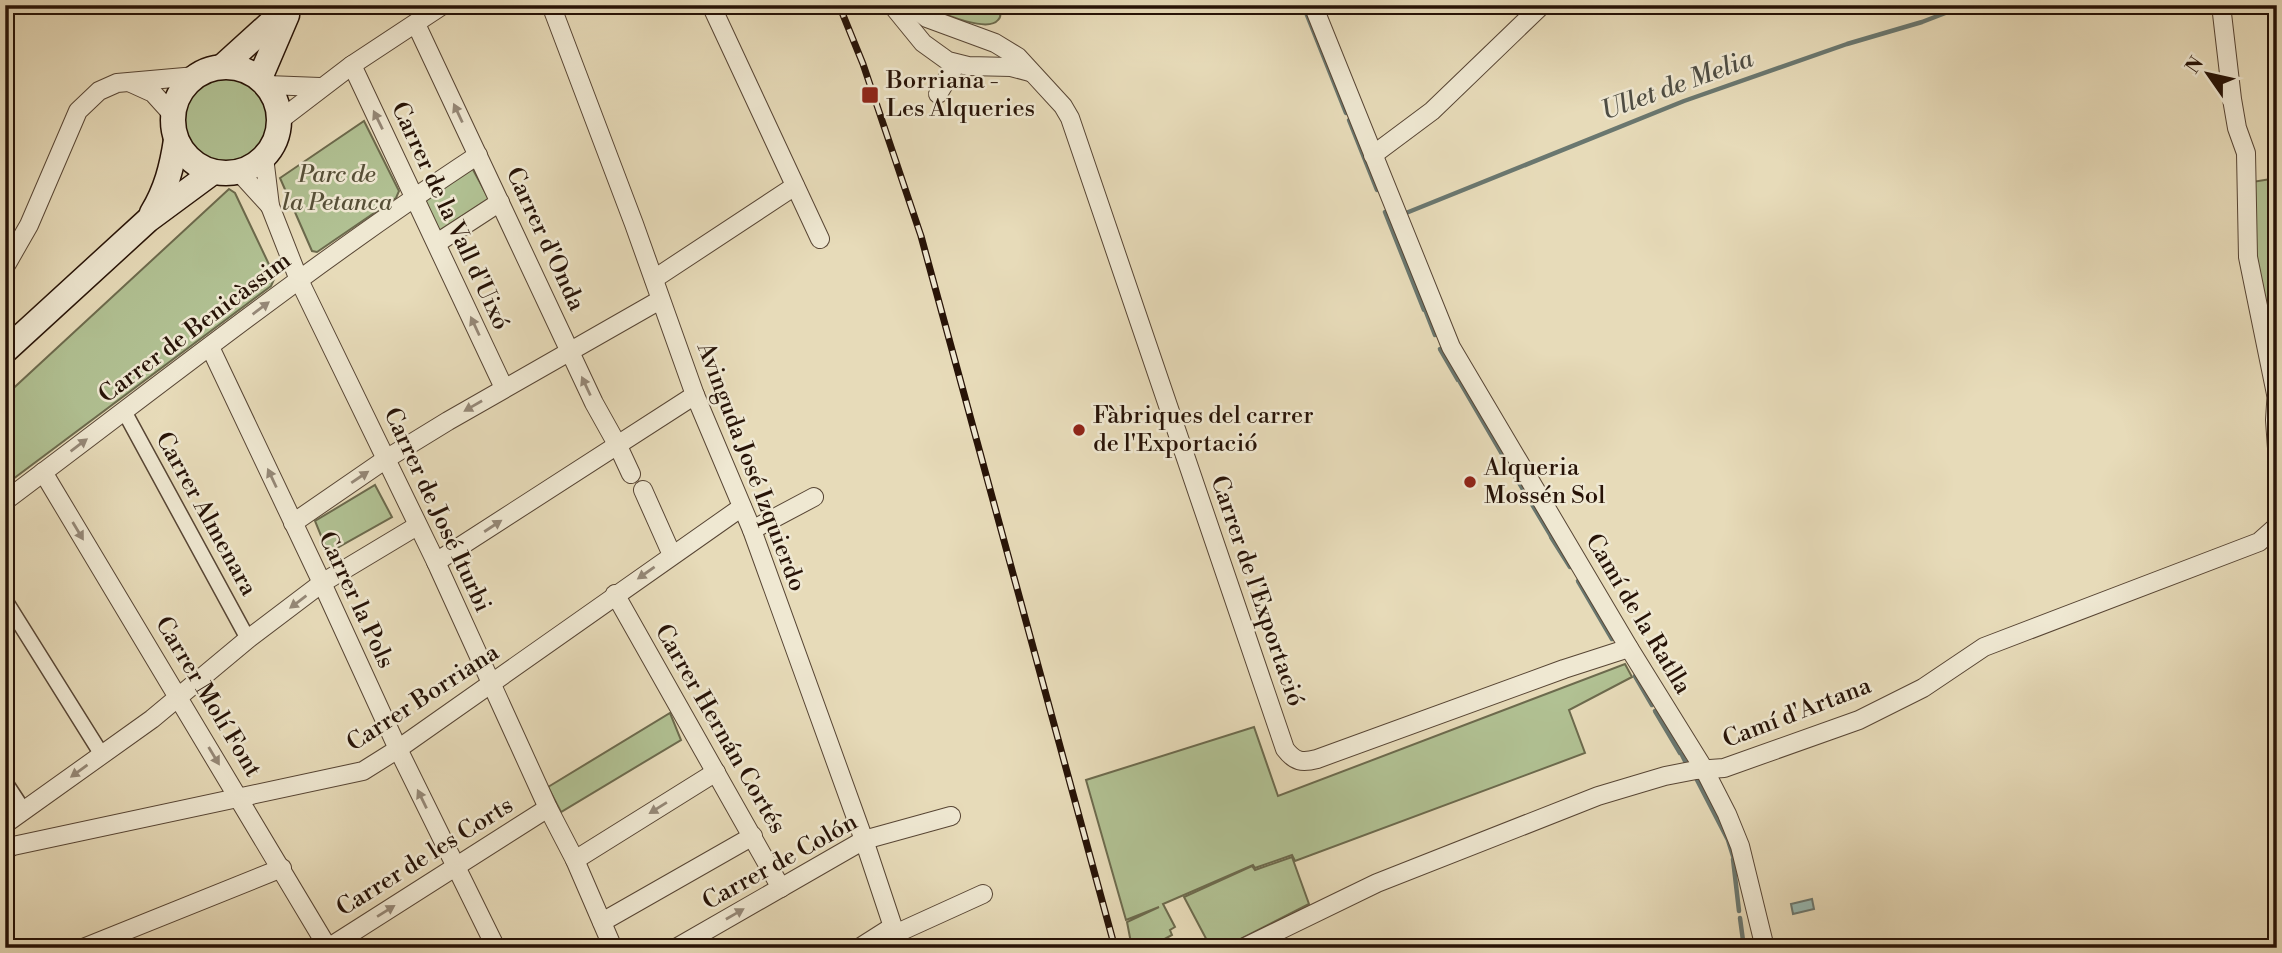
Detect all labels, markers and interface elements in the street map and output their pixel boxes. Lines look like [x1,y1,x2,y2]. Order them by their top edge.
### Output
north arrow [2174,38,2244,108]
water label: Ullet de Melia [1596,42,1758,127]
text: N [2181,52,2209,78]
place label: Borriana - Les Alqueries [885,66,1035,124]
marker: Borriana - Les Alqueries [860,85,880,105]
street label: Carrer de la Vall d'Uixó [384,97,516,335]
one-way arrow [453,103,464,123]
one-way arrow [373,110,384,130]
park label: Parc de la Petanca [282,160,393,218]
street label: Carrer d'Onda [499,162,592,316]
street label: Carrer de Benicàssim [93,246,297,410]
one-way arrow [252,301,270,316]
one-way arrow [470,316,481,336]
street label: Avinguda José Izquierdo [689,337,812,596]
one-way arrow [580,376,591,396]
one-way arrow [463,400,482,412]
place label: Fàbriques del carrer de l'Exportació [1093,401,1314,459]
street label: Carrer de José Iturbi [376,403,498,617]
marker: Fàbriques del carrer de l'Exportació [1071,422,1087,438]
street label: Carrer Almenara [149,427,264,602]
one-way arrow [70,437,88,452]
place label: Alqueria Mossén Sol [1483,453,1605,511]
one-way arrow [266,468,277,488]
one-way arrow [350,471,369,484]
street label: Carrer de l'Exportació [1203,472,1311,710]
marker: Alqueria Mossén Sol [1462,474,1478,490]
one-way arrow [484,519,503,532]
one-way arrow [72,521,85,540]
street label: Carrer la Pols [311,527,401,673]
street label: Camí de la Ratlla [1578,528,1698,700]
one-way arrow [636,566,655,579]
one-way arrow [289,595,307,609]
street label: Carrer Molí Font [148,611,268,783]
street label: Carrer Hernán Cortés [648,619,792,839]
street label: Carrer Borriana [341,637,506,758]
street label: Camí d'Artana [1719,671,1876,755]
one-way arrow [208,746,221,765]
one-way arrow [70,764,88,778]
one-way arrow [416,789,427,809]
street label: Carrer de les Corts [331,791,519,923]
one-way arrow [649,802,668,815]
street label: Carrer de Colón [697,807,863,917]
one-way arrow [376,905,396,918]
one-way arrow [725,908,745,920]

